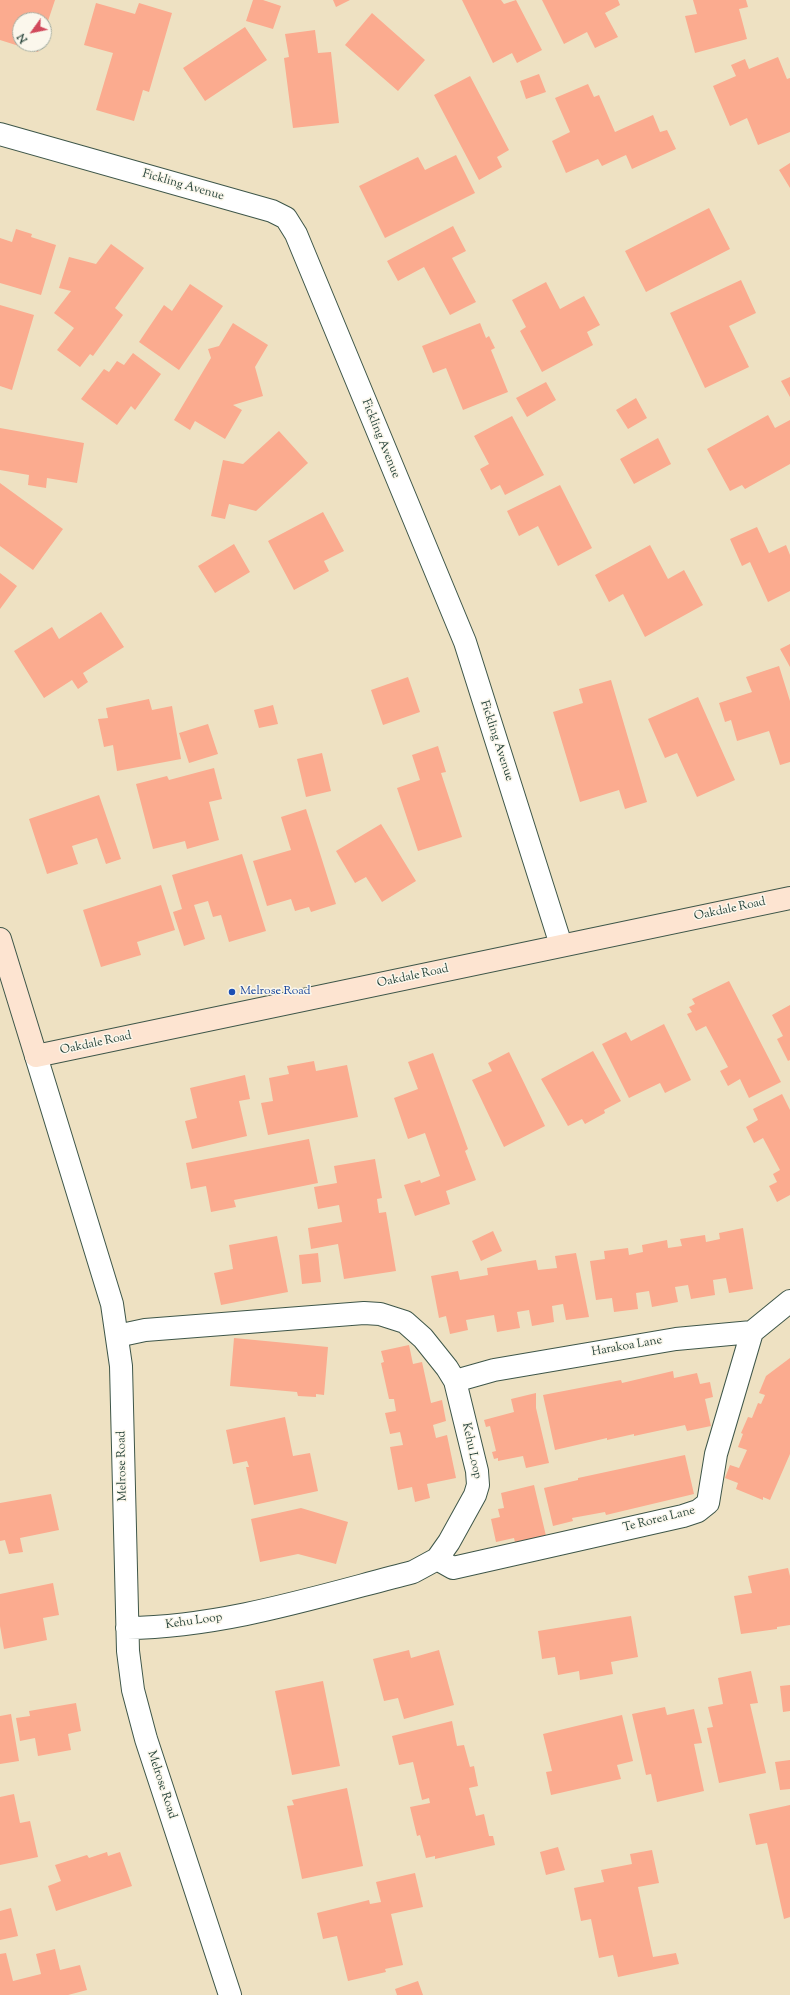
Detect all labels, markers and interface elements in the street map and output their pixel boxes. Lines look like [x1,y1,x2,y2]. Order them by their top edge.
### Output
north arrow [12,12,52,52]
text: N [14,30,32,46]
street label: Fickling Avenue [141,168,225,204]
street label: Fickling Avenue [358,397,402,481]
street label: Fickling Avenue [476,699,516,783]
street label: Oakdale Road [693,895,767,925]
street label: Oakdale Road [376,962,450,992]
place label: Melrose Road [240,985,311,999]
marker: Melrose Road [227,987,237,997]
street label: Oakdale Road [59,1029,133,1059]
street label: Harakoa Lane [591,1334,663,1360]
street label: Kehu Loop [458,1422,484,1480]
street label: Melrose Road [115,1431,131,1501]
street label: Te Rorea Lane [621,1504,697,1536]
street label: Kehu Loop [165,1611,223,1633]
street label: Melrose Road [143,1749,179,1821]

